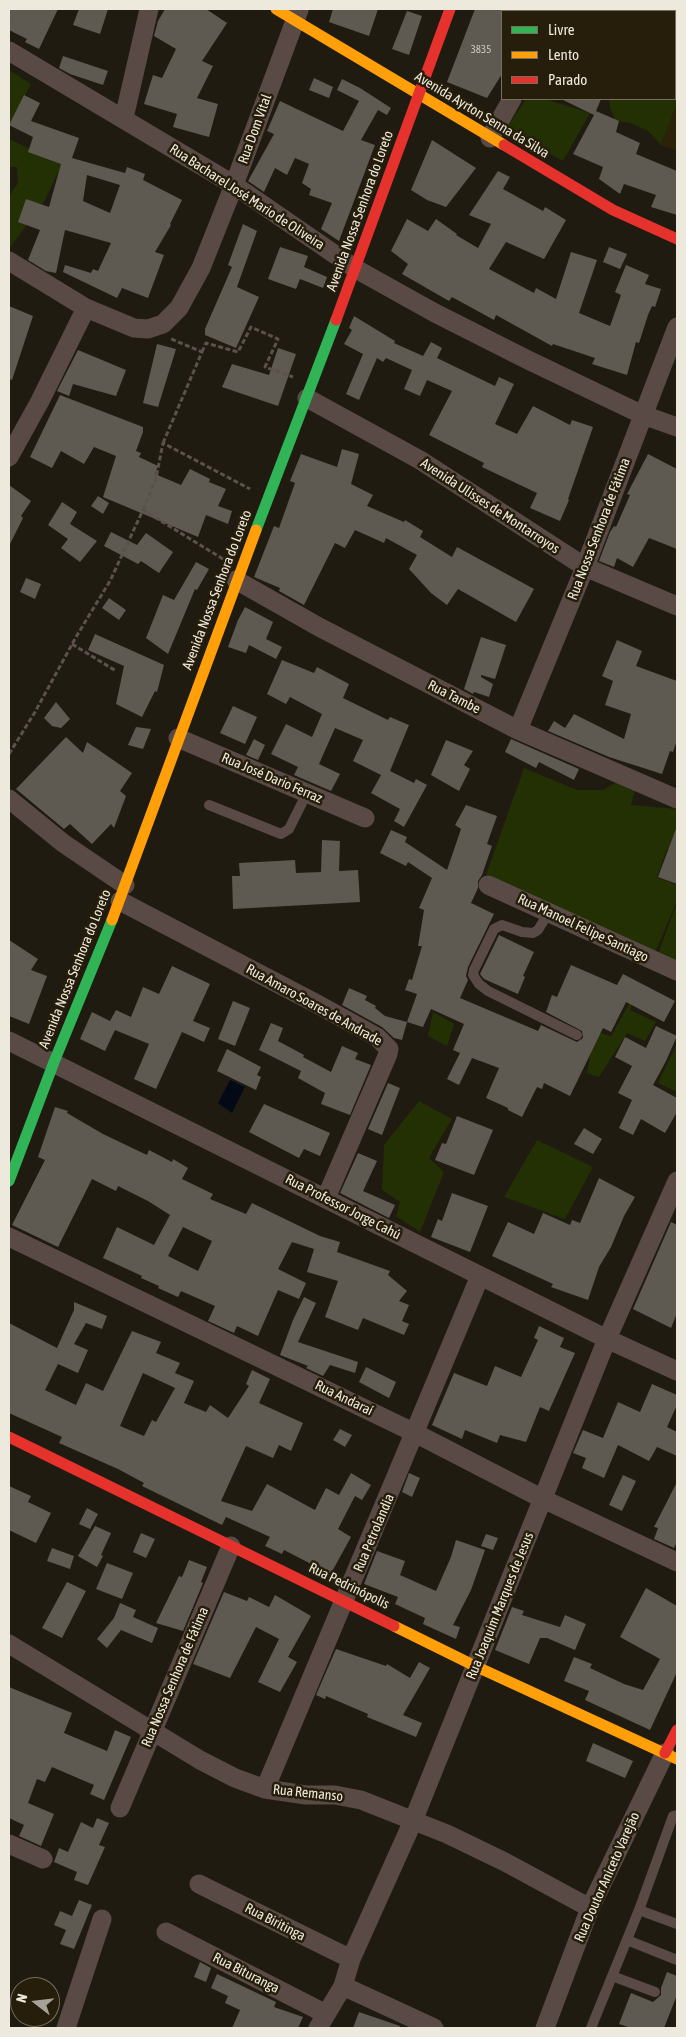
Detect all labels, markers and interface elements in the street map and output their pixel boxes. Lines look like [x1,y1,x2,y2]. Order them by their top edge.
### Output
legend [501,10,676,100]
text: Livre [548,21,575,38]
house number: 3835 [471,43,491,57]
text: Lento [548,46,579,63]
street label: Avenida Ayrton Senna da Silva [412,68,552,162]
text: Parado [548,71,587,88]
street label: Rua Dom Vital [235,92,275,166]
street label: Avenida Nossa Senhora do Loreto [323,128,397,294]
street label: Rua Bacharel José Mario de Oliveira [166,141,328,253]
street label: Avenida Ulisses de Montarroyos [417,455,563,557]
street label: Rua Nossa Senhora de Fátima [564,456,634,602]
street label: Avenida Nossa Senhora do Loreto [179,508,255,672]
street label: Rua Tambe [425,677,483,717]
street label: Rua José Dario Ferraz [219,749,325,807]
street label: Avenida Nossa Senhora do Loreto [35,887,115,1051]
street label: Rua Manoel Felipe Santiago [515,890,651,966]
street label: Rua Amaro Soares de Andrade [243,961,385,1049]
street label: Rua Professor Jorge Cahú [282,1171,404,1243]
street label: Rua Andaraí [312,1377,376,1419]
street label: Rua Petrolandia [350,1491,398,1575]
street label: Rua Joaquim Marques de Jesus [463,1530,537,1682]
street label: Rua Pedrinópolis [306,1559,392,1613]
street label: Rua Nossa Senhora de Fátima [138,1604,212,1750]
street label: Rua Remanso [272,1781,344,1805]
street label: Rua Doutor Aniceto Varejão [571,1809,643,1945]
street label: Rua Biritinga [242,1900,308,1944]
street label: Rua Bituranga [210,1949,282,1997]
north arrow [10,1977,60,2027]
text: N [13,1992,30,2004]

